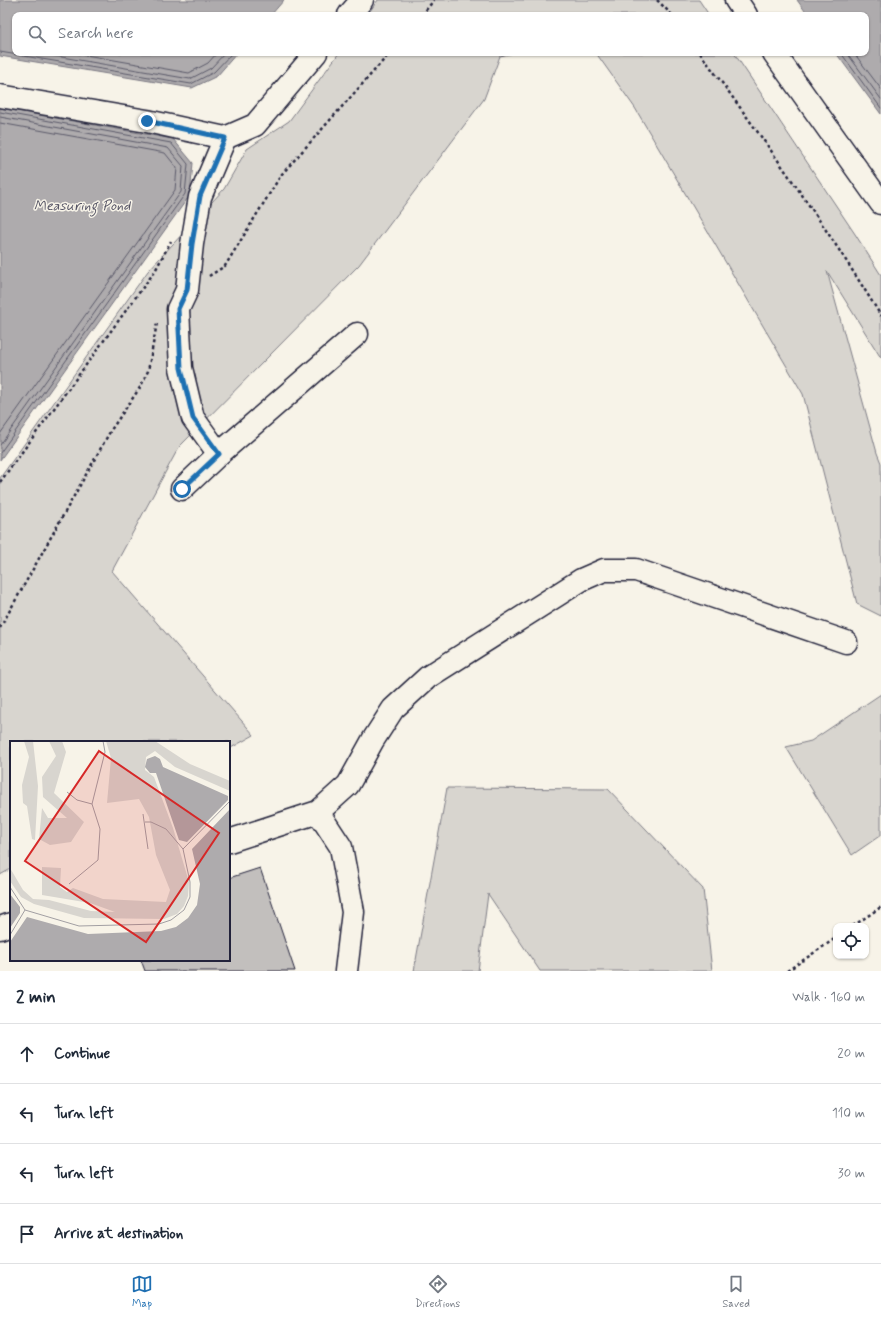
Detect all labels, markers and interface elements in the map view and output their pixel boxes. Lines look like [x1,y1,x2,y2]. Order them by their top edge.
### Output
search box [12,12,869,56]
icon: search [26,23,48,45]
text: Search here [58,24,134,44]
route end [138,112,156,130]
water label: Measuring Pond [34,197,131,217]
route start [173,480,191,498]
inset map [10,741,230,961]
map controls [833,923,869,959]
button: locate [833,923,869,959]
text: 2 min [16,986,56,1008]
text: Walk · 160 m [792,989,865,1006]
icon: ahead [16,1043,38,1065]
text: Continue [54,1044,110,1064]
text: 20 m [837,1045,865,1062]
icon: left [16,1103,38,1125]
text: Turn left [54,1104,114,1124]
text: 110 m [832,1105,865,1122]
icon: left [16,1163,38,1185]
text: Turn left [54,1164,114,1184]
text: 30 m [838,1165,865,1182]
icon: arrive [16,1223,38,1245]
text: Arrive at destination [54,1224,183,1244]
tab: Map [131,1273,153,1311]
tab: Directions [415,1273,460,1311]
tab: Saved [722,1273,750,1311]

